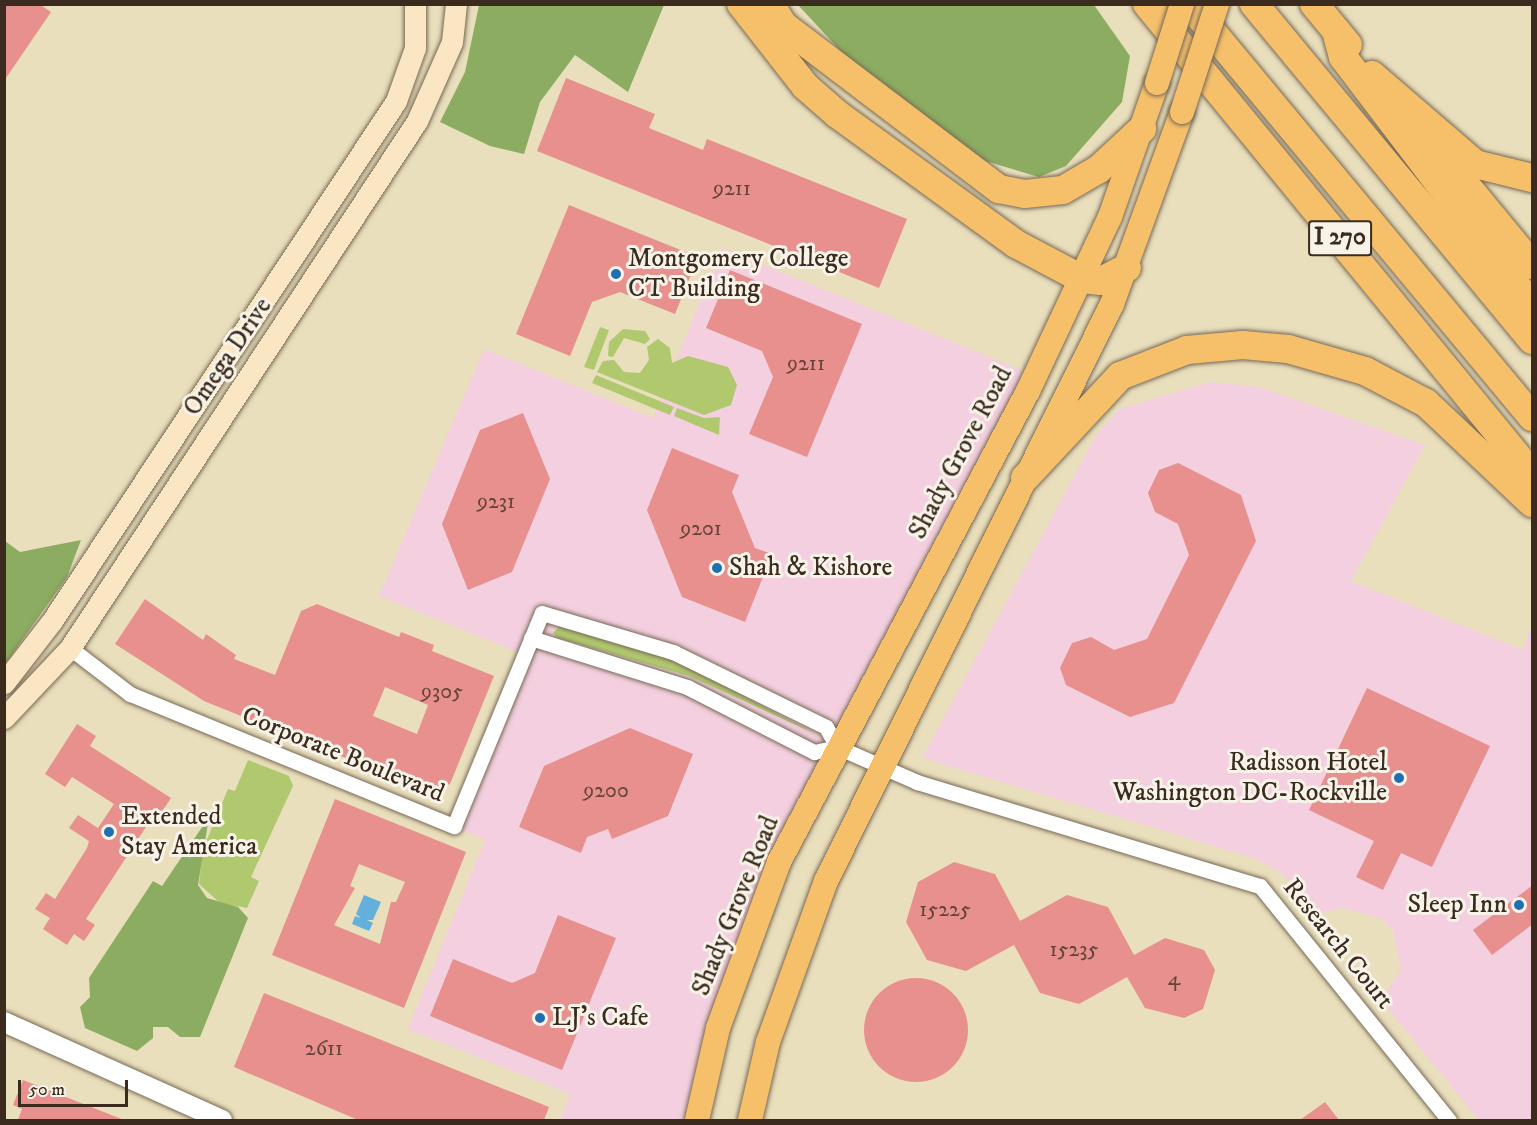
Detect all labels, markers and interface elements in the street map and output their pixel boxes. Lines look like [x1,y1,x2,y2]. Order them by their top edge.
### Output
house number: 9211 [713,176,751,202]
road number: I 270 [1307,217,1373,259]
place label: Montgomery College CT Building [628,243,848,304]
marker: Montgomery College CT Building [609,267,623,281]
street label: Omega Drive [177,292,279,422]
house number: 9211 [787,351,825,377]
street label: Shady Grove Road [902,361,1020,545]
house number: 9231 [477,489,515,515]
house number: 9201 [680,516,722,542]
place label: Shah & Kishore [729,552,892,584]
marker: Shah & Kishore [710,561,724,575]
house number: 9305 [421,679,463,705]
street label: Corporate Boulevard [237,700,449,810]
place label: Radisson Hotel Washington DC-Rockville [1113,747,1387,808]
marker: Radisson Hotel Washington DC-Rockville [1392,771,1406,785]
house number: 9200 [583,778,629,804]
place label: Extended Stay America [121,801,257,862]
street label: Shady Grove Road [686,812,786,1000]
marker: Extended Stay America [102,825,116,839]
street label: Research Court [1276,872,1400,1016]
place label: Sleep Inn [1408,889,1507,921]
house number: 15225 [919,897,971,923]
marker: Sleep Inn [1512,898,1526,912]
house number: 15235 [1050,937,1098,963]
house number: 4 [1168,966,1180,992]
place label: LJ's Cafe [552,1002,649,1034]
marker: LJ's Cafe [533,1011,547,1025]
house number: 2611 [305,1036,343,1062]
scale bar [21,1068,130,1106]
text: 50 m [29,1079,65,1101]

